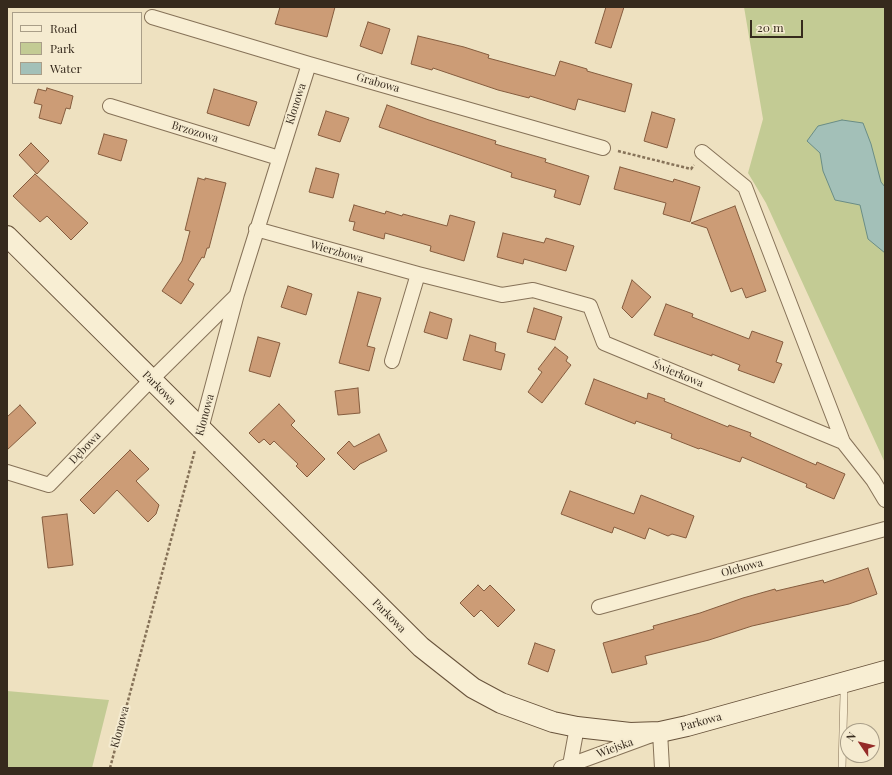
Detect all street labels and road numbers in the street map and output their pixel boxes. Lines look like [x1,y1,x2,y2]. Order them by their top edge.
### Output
street label: Grabowa [355,71,401,95]
street label: Klonowa [283,82,309,126]
street label: Brzozowa [170,119,220,145]
street label: Wierzbowa [309,238,365,266]
street label: Świerkowa [651,358,705,390]
street label: Parkowa [139,368,179,408]
street label: Klonowa [193,393,217,437]
street label: Dębowa [67,429,103,467]
street label: Olchowa [720,556,764,580]
street label: Parkowa [369,596,409,636]
street label: Klonowa [108,705,132,749]
street label: Parkowa [679,710,723,734]
street label: Wiejska [595,735,635,761]

